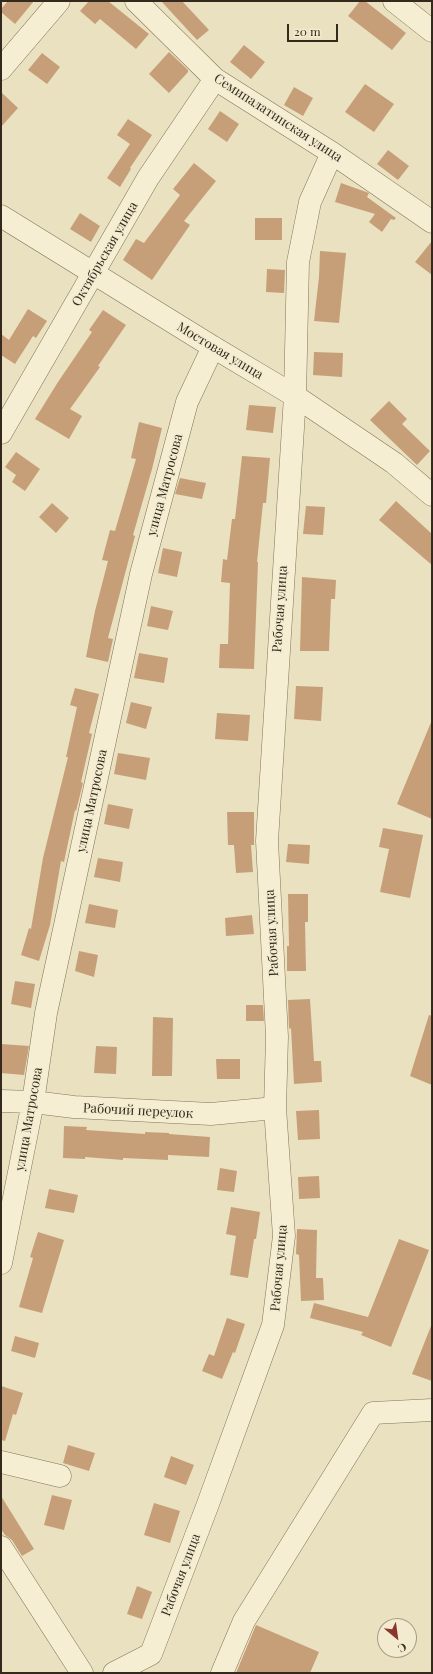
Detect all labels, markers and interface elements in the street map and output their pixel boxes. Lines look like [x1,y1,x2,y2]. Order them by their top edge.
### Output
scale bar [289,16,340,42]
text: 20 m [294,23,321,39]
street label: Семипалатинская улица [211,71,345,165]
street label: Октябрьская улица [69,199,141,309]
street label: Мостовая улица [174,319,266,383]
street label: улица Матросова [144,432,186,538]
street label: Рабочая улица [269,565,291,653]
street label: улица Матросова [73,748,111,854]
street label: Рабочая улица [262,889,282,977]
street label: улица Матросова [12,1066,46,1172]
street label: Рабочий переулок [83,1100,193,1122]
street label: Рабочая улица [267,1224,291,1312]
street label: Рабочая улица [158,1532,204,1618]
north arrow [377,1618,417,1658]
text: С [396,1640,410,1656]

